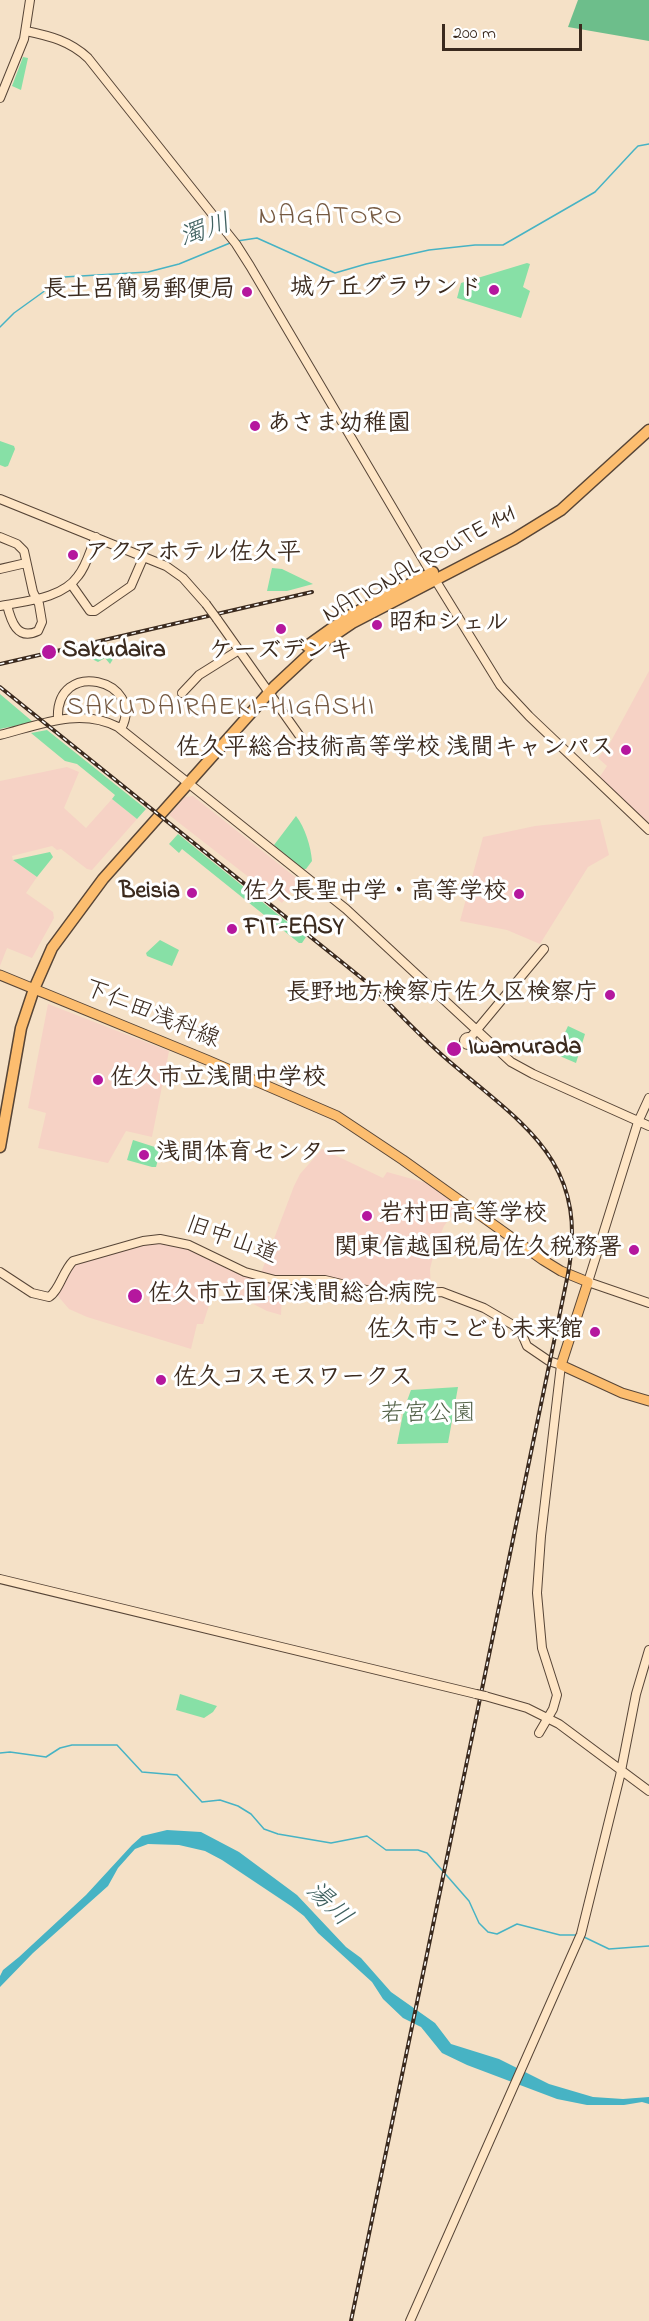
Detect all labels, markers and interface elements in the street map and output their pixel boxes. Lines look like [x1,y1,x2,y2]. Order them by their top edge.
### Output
scale bar [445,12,584,50]
text: 200 m [453,21,496,47]
district label: NAGATORO [259,203,403,235]
water label: 濁川 [176,210,236,256]
place label: 城ケ丘グラウンド [290,276,482,304]
place label: 長土呂簡易郵便局 [43,278,235,306]
marker: 城ケ丘グラウンド [487,283,501,297]
marker: 長土呂簡易郵便局 [240,285,254,299]
place label: あさま幼稚園 [267,412,411,440]
marker: あさま幼稚園 [248,419,262,433]
street label: NATIONAL ROUTE 141 [319,501,521,631]
place label: アクアホテル佐久平 [85,541,301,569]
marker: アクアホテル佐久平 [66,548,80,562]
place label: 昭和シェル [389,611,509,639]
marker: 昭和シェル [370,618,384,632]
marker: ケーズデンキ [274,622,288,636]
place label: Sakudaira [62,638,166,666]
place label: ケーズデンキ [209,639,353,667]
marker: Sakudaira [40,643,58,661]
district label: SAKUDAIRAEKI-HIGASHI [66,694,376,726]
place label: 佐久平総合技術高等学校 浅間キャンパス [176,736,614,764]
marker: 佐久平総合技術高等学校 浅間キャンパス [619,743,633,757]
place label: Beisia [119,879,180,907]
place label: 佐久長聖中学・高等学校 [243,880,507,908]
marker: Beisia [185,886,199,900]
marker: 佐久長聖中学・高等学校 [512,887,526,901]
place label: FIT-EASY [244,915,344,943]
marker: FIT-EASY [225,922,239,936]
street label: 下仁田浅科線 [79,976,223,1056]
place label: 長野地方検察庁佐久区検察庁 [286,981,598,1009]
marker: 長野地方検察庁佐久区検察庁 [603,988,617,1002]
place label: Iwamurada [468,1035,581,1063]
marker: Iwamurada [445,1040,463,1058]
place label: 佐久市立浅間中学校 [110,1066,326,1094]
marker: 佐久市立浅間中学校 [91,1073,105,1087]
place label: 浅間体育センター [156,1141,348,1169]
marker: 浅間体育センター [137,1148,151,1162]
place label: 岩村田高等学校 [379,1202,547,1230]
marker: 岩村田高等学校 [360,1209,374,1223]
street label: 旧中山道 [181,1212,281,1272]
place label: 関東信越国税局佐久税務署 [334,1236,622,1264]
marker: 関東信越国税局佐久税務署 [627,1243,641,1257]
place label: 佐久市立国保浅間総合病院 [148,1282,436,1310]
marker: 佐久市立国保浅間総合病院 [126,1287,144,1305]
place label: 佐久市こども未来館 [367,1318,583,1346]
marker: 佐久市こども未来館 [588,1325,602,1339]
place label: 佐久コスモスワークス [173,1366,413,1394]
marker: 佐久コスモスワークス [154,1373,168,1387]
park label: 若宮公園 [380,1402,476,1430]
water label: 湯川 [297,1877,357,1935]

